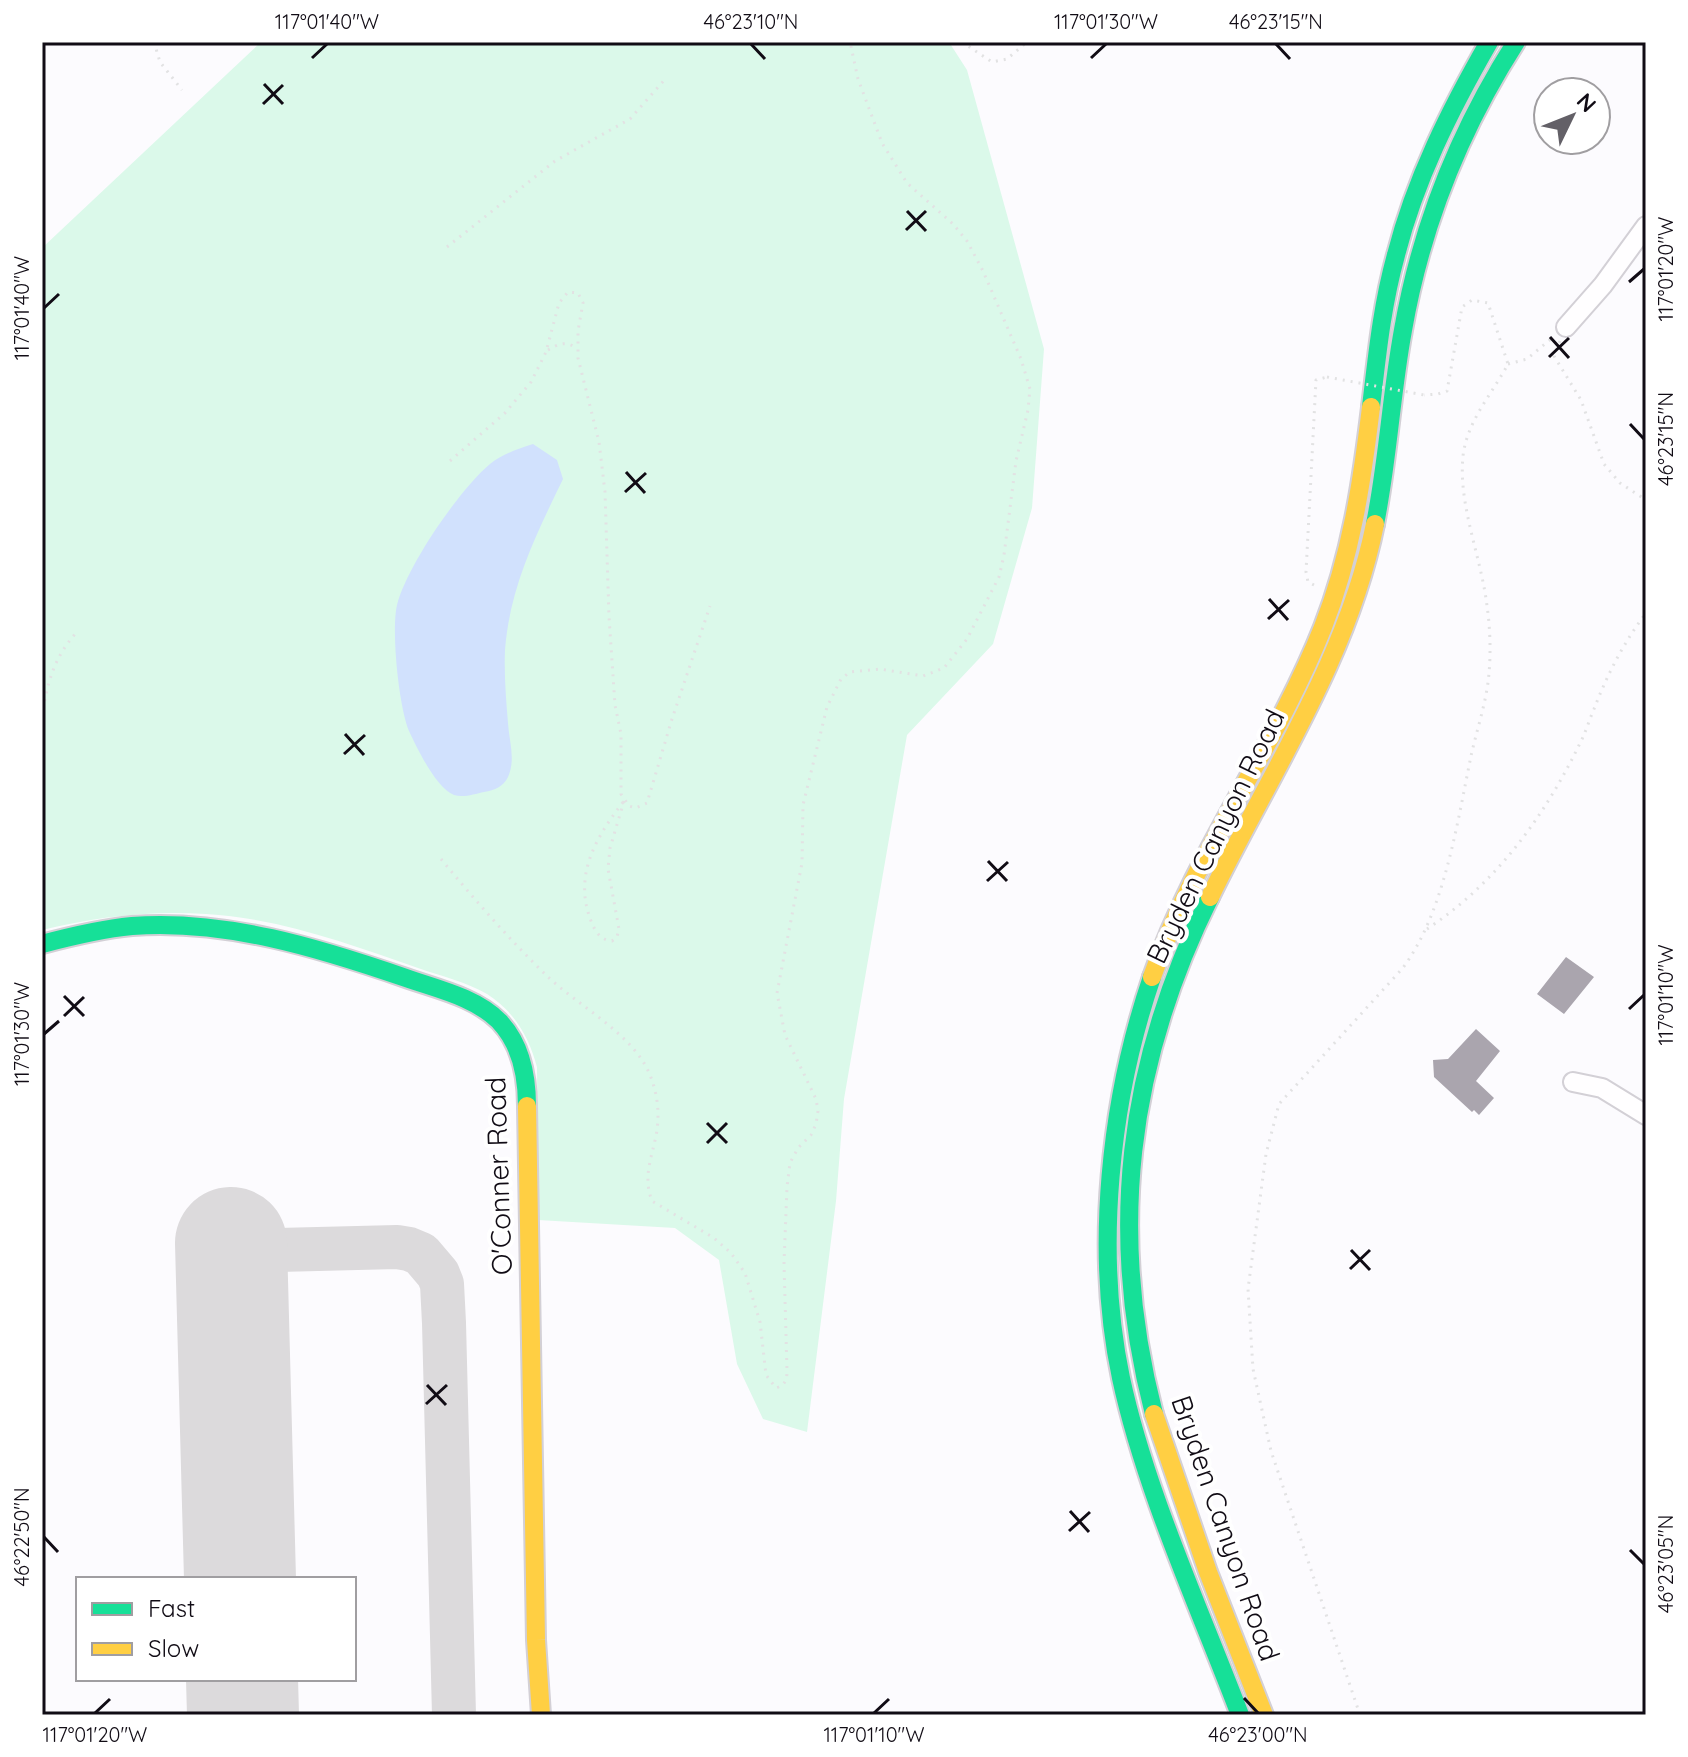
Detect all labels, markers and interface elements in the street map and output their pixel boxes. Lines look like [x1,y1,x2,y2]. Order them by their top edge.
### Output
text: 117°01'40"W [275,9,379,34]
text: 46°23'10"N [704,9,798,34]
text: 117°01'30"W [1054,9,1158,34]
text: 46°23'15"N [1229,9,1323,34]
north arrow [1532,76,1612,156]
text: N [1571,87,1602,118]
text: 117°01'20"W [1653,217,1678,321]
text: 117°01'40"W [9,256,34,360]
text: 46°23'15"N [1653,392,1678,486]
street label: Bryden Canyon Road [1138,703,1292,969]
text: 117°01'10"W [1653,944,1678,1046]
text: 117°01'30"W [9,982,34,1086]
street label: O'Conner Road [477,1076,519,1276]
street label: Bryden Canyon Road [1164,1391,1288,1665]
text: 46°22'50"N [9,1488,34,1586]
text: 46°23'05"N [1653,1515,1678,1613]
legend [76,1577,356,1681]
text: Fast [148,1593,195,1623]
text: Slow [148,1633,199,1663]
text: 117°01'20"W [43,1722,147,1747]
text: 117°01'10"W [823,1722,925,1747]
text: 46°23'00"N [1208,1722,1308,1747]

